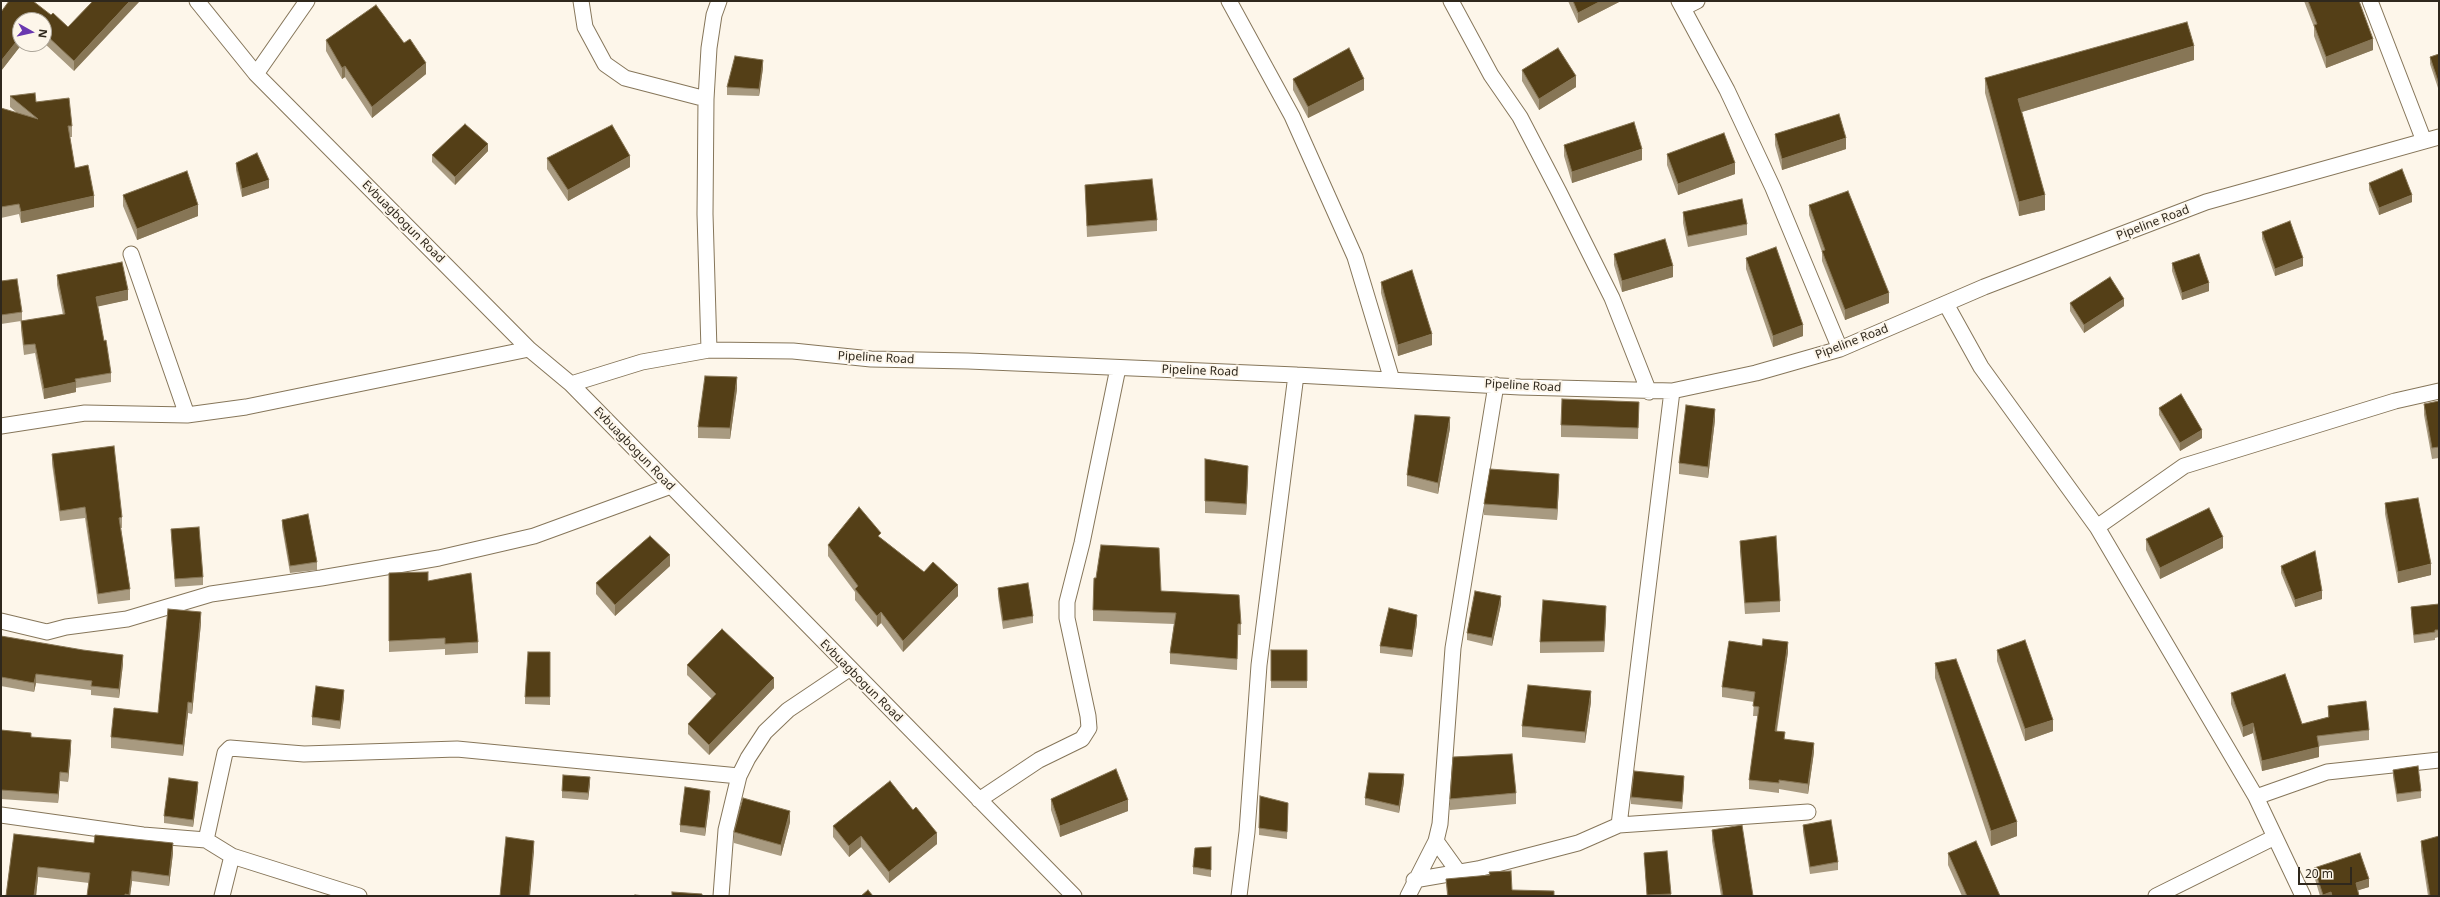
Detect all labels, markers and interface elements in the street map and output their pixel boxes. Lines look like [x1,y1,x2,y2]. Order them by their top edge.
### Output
north arrow [12,12,52,52]
text: N [35,28,51,39]
street label: Evbuagbogun Road [359,178,447,266]
street label: Pipeline Road [2115,203,2191,243]
street label: Pipeline Road [1814,322,1890,362]
street label: Pipeline Road [837,349,915,367]
street label: Pipeline Road [1161,362,1239,380]
street label: Pipeline Road [1484,377,1562,395]
street label: Evbuagbogun Road [590,404,678,494]
street label: Evbuagbogun Road [817,637,905,725]
scale bar [2300,859,2354,885]
text: 20 m [2305,865,2333,882]

